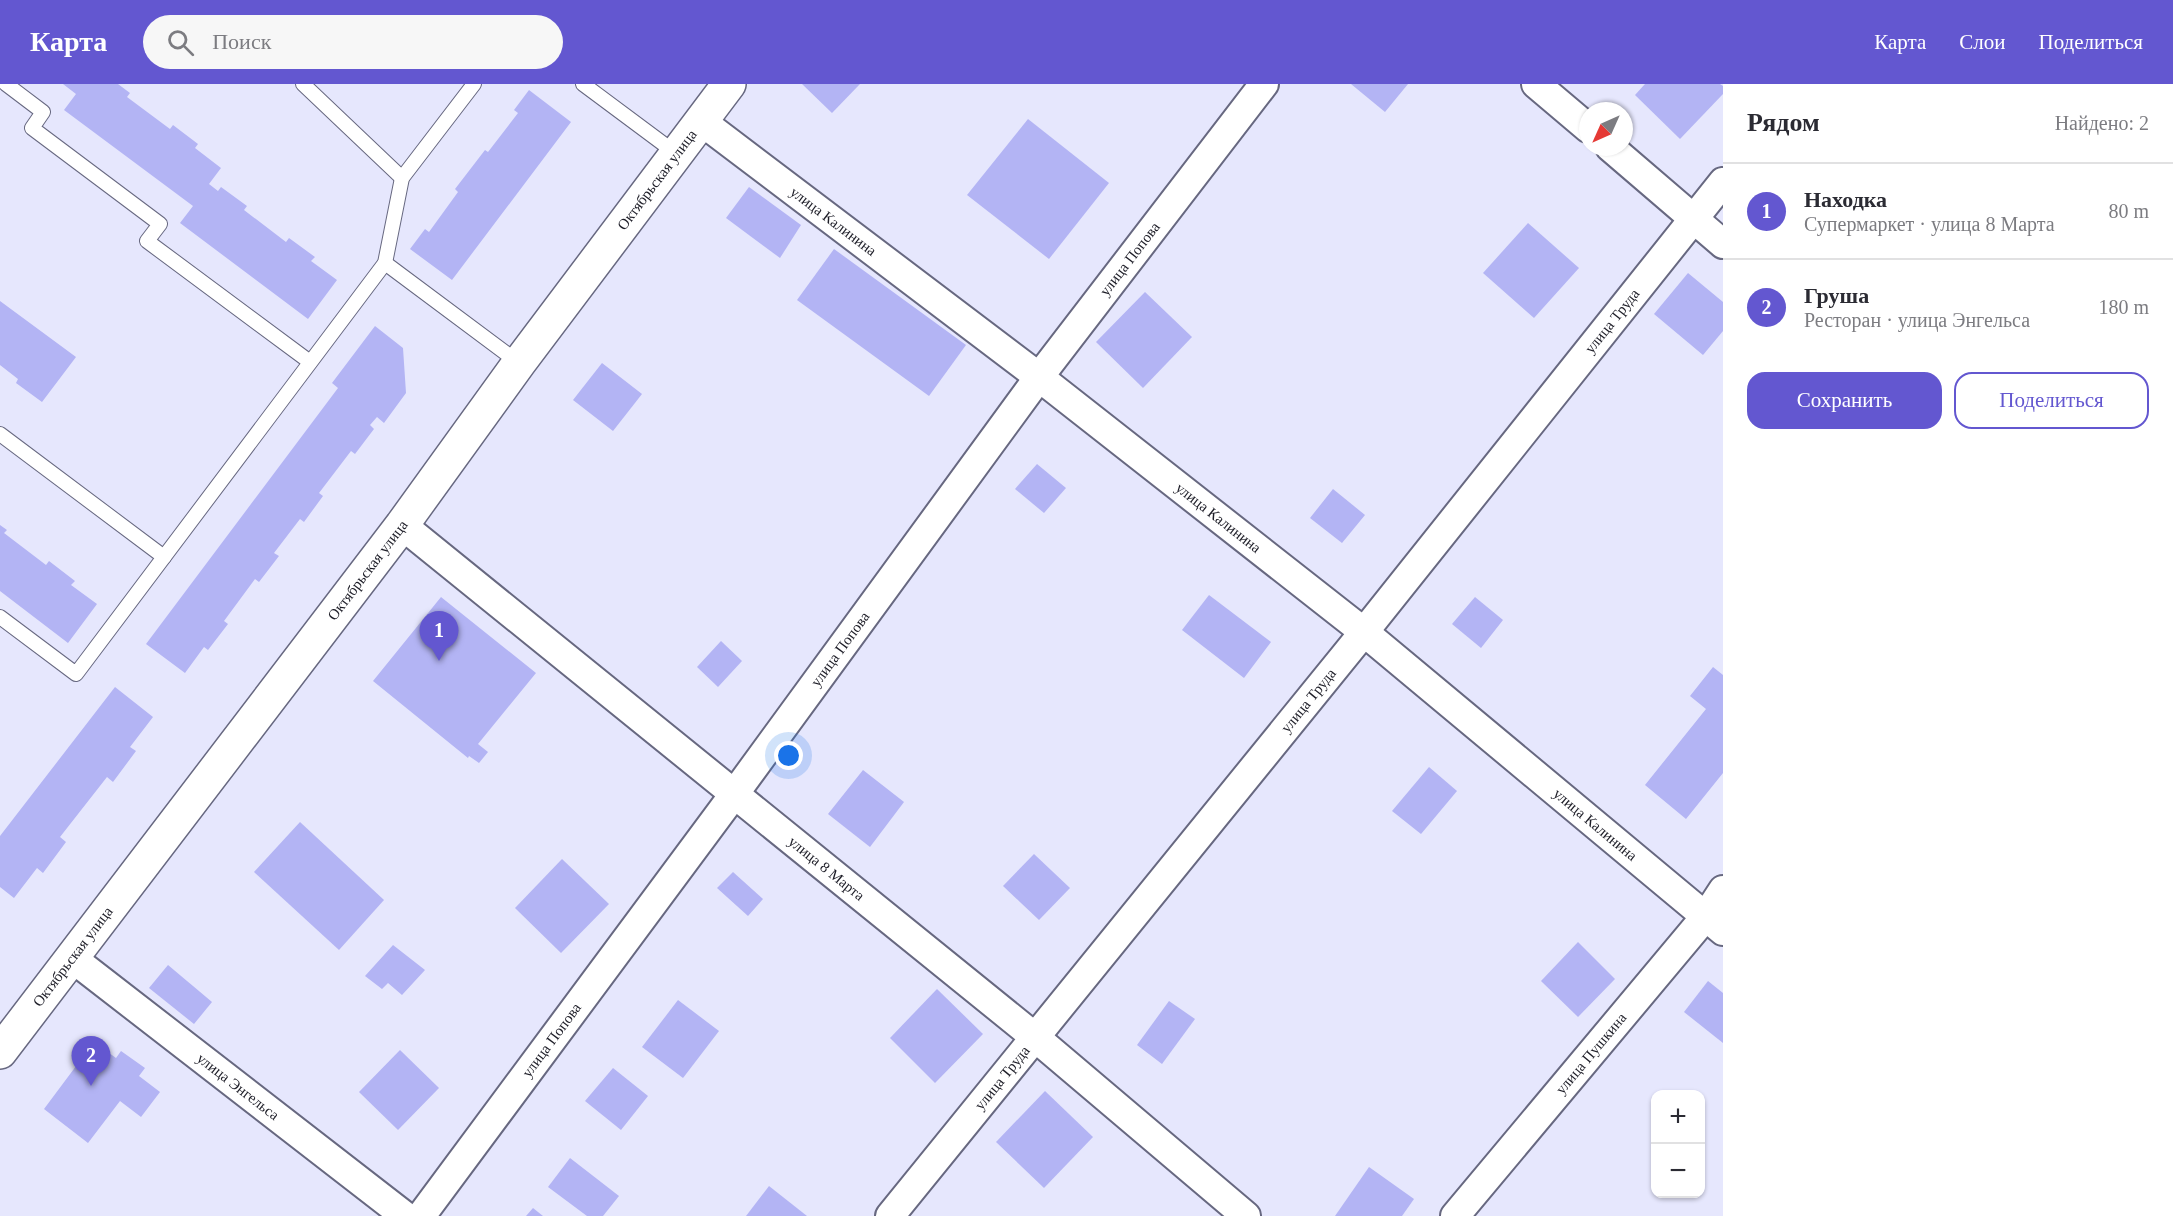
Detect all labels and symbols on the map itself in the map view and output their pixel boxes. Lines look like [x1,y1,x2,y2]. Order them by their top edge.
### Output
north arrow [1579,102,1633,156]
street label: Октябрьская улица [614,126,700,233]
street label: улица Калинина [787,184,880,259]
street label: улица Попова [1096,219,1163,299]
street label: улица Труда [1582,285,1643,356]
street label: улица Калинина [1173,479,1264,556]
street label: Октябрьская улица [324,517,411,623]
street label: улица Попова [808,609,873,689]
pin: 1 [420,612,458,661]
street label: улица Труда [1278,665,1339,736]
your location [774,741,803,770]
street label: улица Калинина [1550,785,1640,864]
street label: улица 8 Марта [785,833,868,904]
street label: Октябрьская улица [30,903,116,1010]
street label: улица Попова [519,1000,584,1080]
street label: улица Пушкина [1553,1009,1630,1097]
pin: 2 [72,1036,110,1086]
street label: улица Труда [972,1042,1033,1113]
street label: улица Энгельса [194,1050,282,1124]

